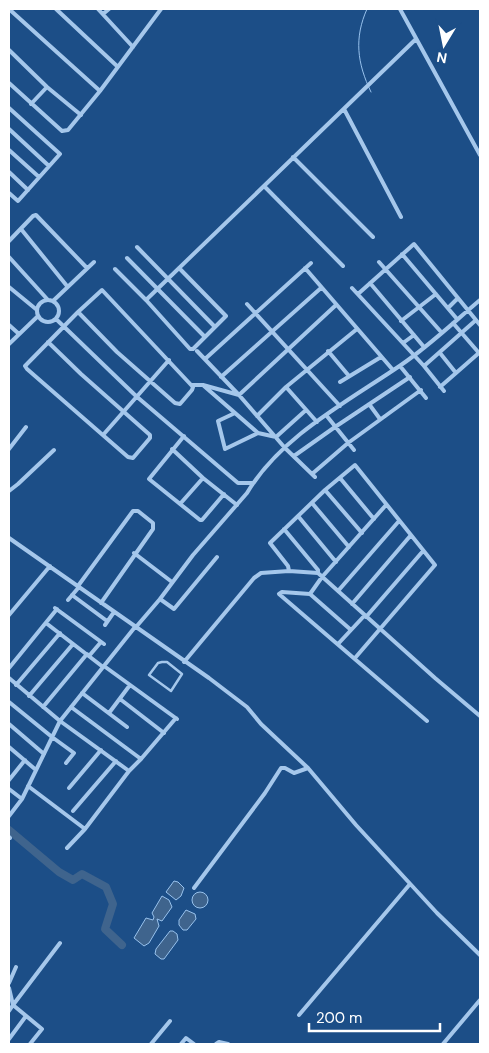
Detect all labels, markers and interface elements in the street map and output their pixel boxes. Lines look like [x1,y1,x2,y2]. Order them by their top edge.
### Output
north arrow [419,20,469,70]
text: N [435,48,448,68]
scale bar [309,1000,440,1032]
text: 200 m [316,1008,362,1028]

